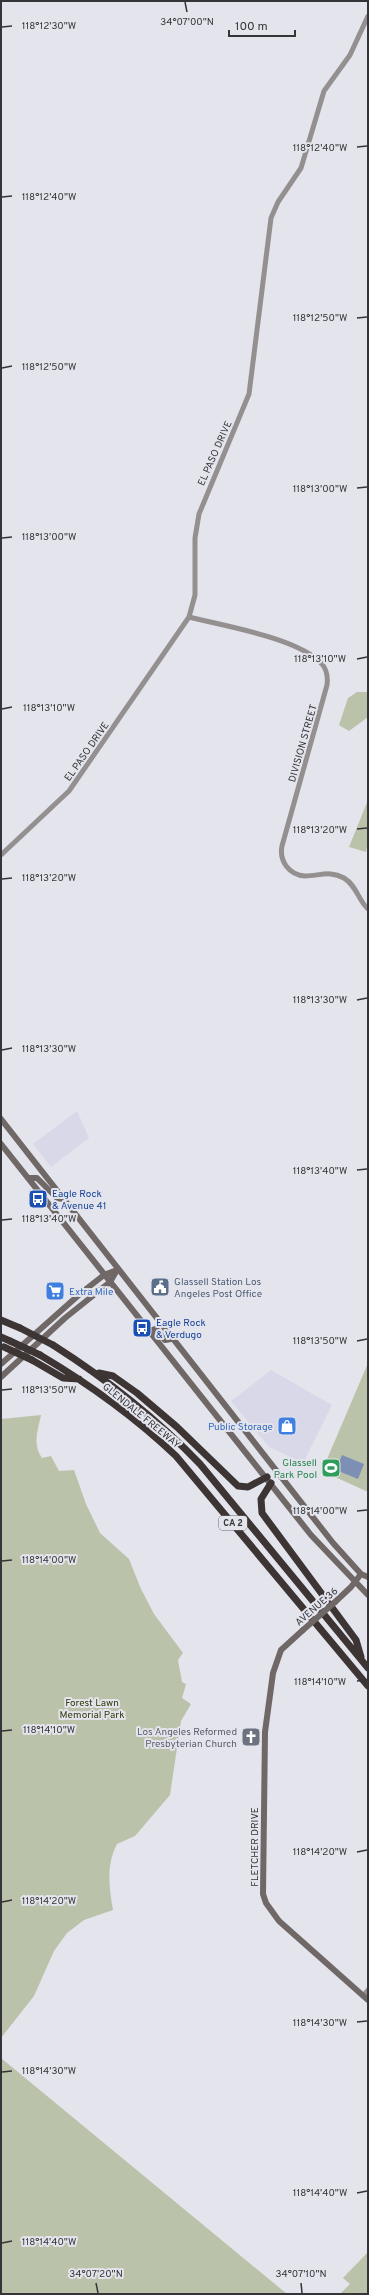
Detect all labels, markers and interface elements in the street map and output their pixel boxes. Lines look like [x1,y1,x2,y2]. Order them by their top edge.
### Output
scale bar [229,12,295,38]
text: 34°07'00"N [160,16,214,29]
text: 100 m [235,19,268,35]
text: 118°12'30"W [22,20,76,33]
text: 118°12'40"W [293,142,347,155]
text: 118°12'40"W [22,191,76,204]
text: 118°12'50"W [293,312,347,325]
text: 118°12'50"W [22,361,76,374]
street label: EL PASO DRIVE [195,419,235,488]
text: 118°13'00"W [293,483,347,496]
text: 118°13'00"W [22,531,76,544]
text: 118°13'10"W [294,653,346,666]
text: 118°13'10"W [23,702,75,715]
street label: DIVISION STREET [286,703,321,784]
street label: EL PASO DRIVE [62,720,113,784]
text: 118°13'20"W [293,824,347,837]
text: 118°13'20"W [22,872,76,885]
text: 118°13'30"W [293,994,347,1007]
text: 118°13'30"W [22,1043,76,1056]
text: 118°13'40"W [293,1165,347,1178]
bus stop icon: Eagle Rock & Avenue 41 [27,1188,49,1210]
place label: Eagle Rock & Avenue 41 [52,1188,106,1213]
text: 118°13'40"W [22,1213,76,1226]
public building icon: Glassell Station Los Angeles Post Office [149,1276,171,1298]
place label: Glassell Station Los Angeles Post Office [174,1276,262,1301]
supermarket icon: Extra Mile [44,1280,66,1302]
place label: Extra Mile [69,1286,113,1299]
bus stop icon: Eagle Rock & Verdugo [131,1317,153,1339]
place label: Eagle Rock & Verdugo [156,1317,206,1342]
text: 118°13'50"W [293,1335,347,1348]
street label: GLENDALE FREEWAY [99,1381,183,1452]
text: 118°13'50"W [22,1384,76,1397]
shop icon: Public Storage [276,1415,298,1437]
place label: Public Storage [208,1421,273,1434]
place label: Glassell Park Pool [274,1457,317,1482]
sports icon: Glassell Park Pool [320,1457,342,1479]
text: 118°14'00"W [293,1505,347,1518]
road number: CA 2 [219,1516,247,1530]
text: 118°14'00"W [22,1554,76,1567]
street label: AVENUE 36 [293,1585,341,1629]
text: 118°14'10"W [294,1676,346,1689]
park label: Forest Lawn Memorial Park [60,1697,124,1722]
text: 118°14'10"W [23,1724,75,1737]
place label: Los Angeles Reformed Presbyterian Church [137,1726,237,1751]
church icon: Los Angeles Reformed Presbyterian Church [240,1726,262,1748]
street label: FLETCHER DRIVE [249,1807,262,1887]
text: 118°14'20"W [293,1846,347,1859]
text: 118°14'20"W [22,1895,76,1908]
text: 118°14'30"W [293,2017,347,2030]
text: 118°14'30"W [22,2065,76,2078]
text: 118°14'40"W [293,2187,347,2200]
text: 118°14'40"W [22,2236,76,2249]
text: 34°07'20"N [69,2268,123,2281]
text: 34°07'10"N [275,2268,327,2281]

